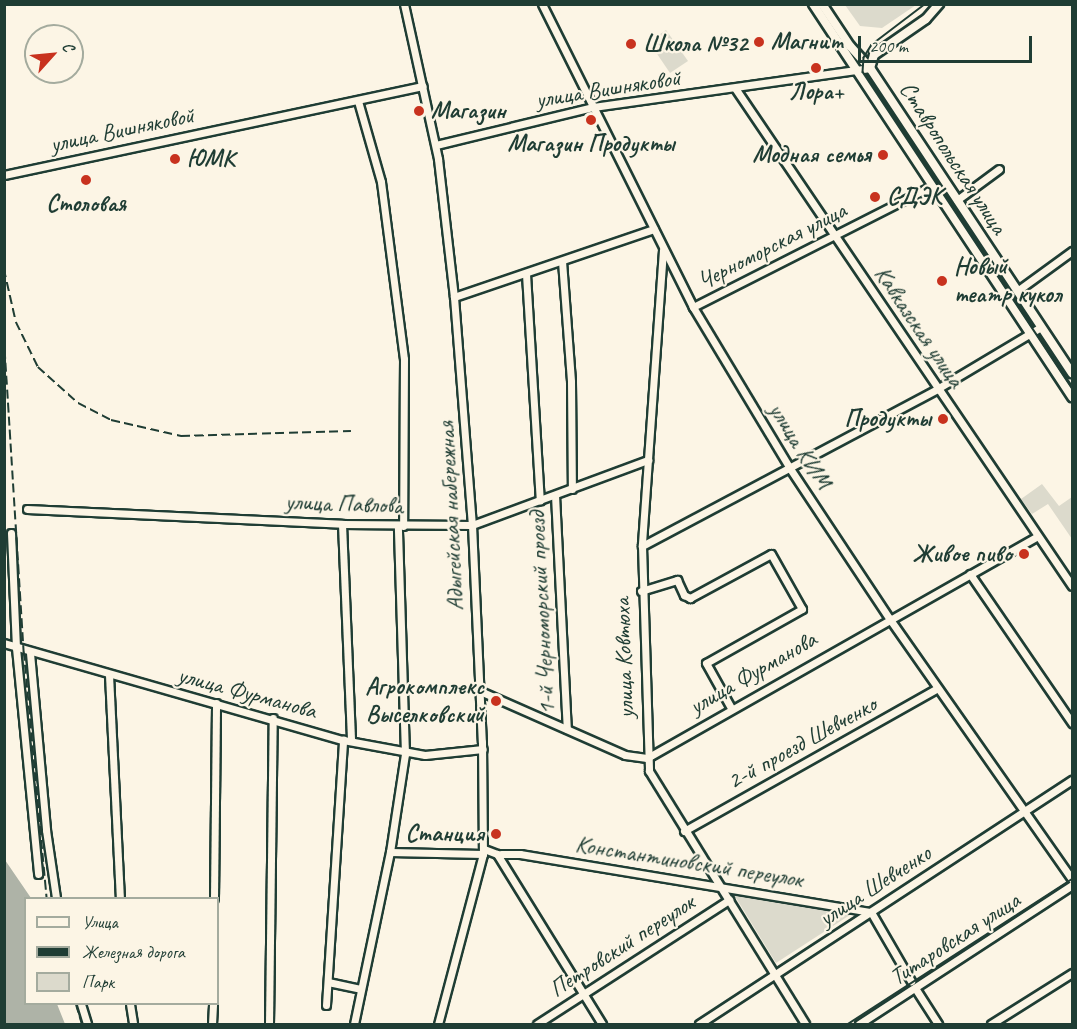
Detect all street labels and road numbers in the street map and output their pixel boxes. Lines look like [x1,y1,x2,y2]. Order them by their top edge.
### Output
street label: улица Вишняковой [533,63,683,115]
street label: Ставропольская улица [893,76,1013,240]
street label: улица Вишняковой [47,101,197,159]
street label: Черноморская улица [692,196,852,296]
street label: Кавказская улица [867,260,971,394]
street label: улица КИМ [762,398,838,494]
street label: Адыгейская набережная [432,420,470,612]
street label: улица Павлова [285,488,403,520]
street label: 1-й Черноморский проезд [522,510,562,716]
street label: улица Ковтюха [607,596,641,720]
street label: улица Фурманова [684,625,822,721]
street label: улица Фурманова [174,660,320,726]
street label: 2-й проезд Шевченко [722,690,882,796]
street label: Константиновский переулок [573,830,805,894]
street label: улица Шевченко [813,839,937,933]
street label: Титаровская улица [884,886,1026,992]
street label: Петровский переулок [544,888,700,1004]

